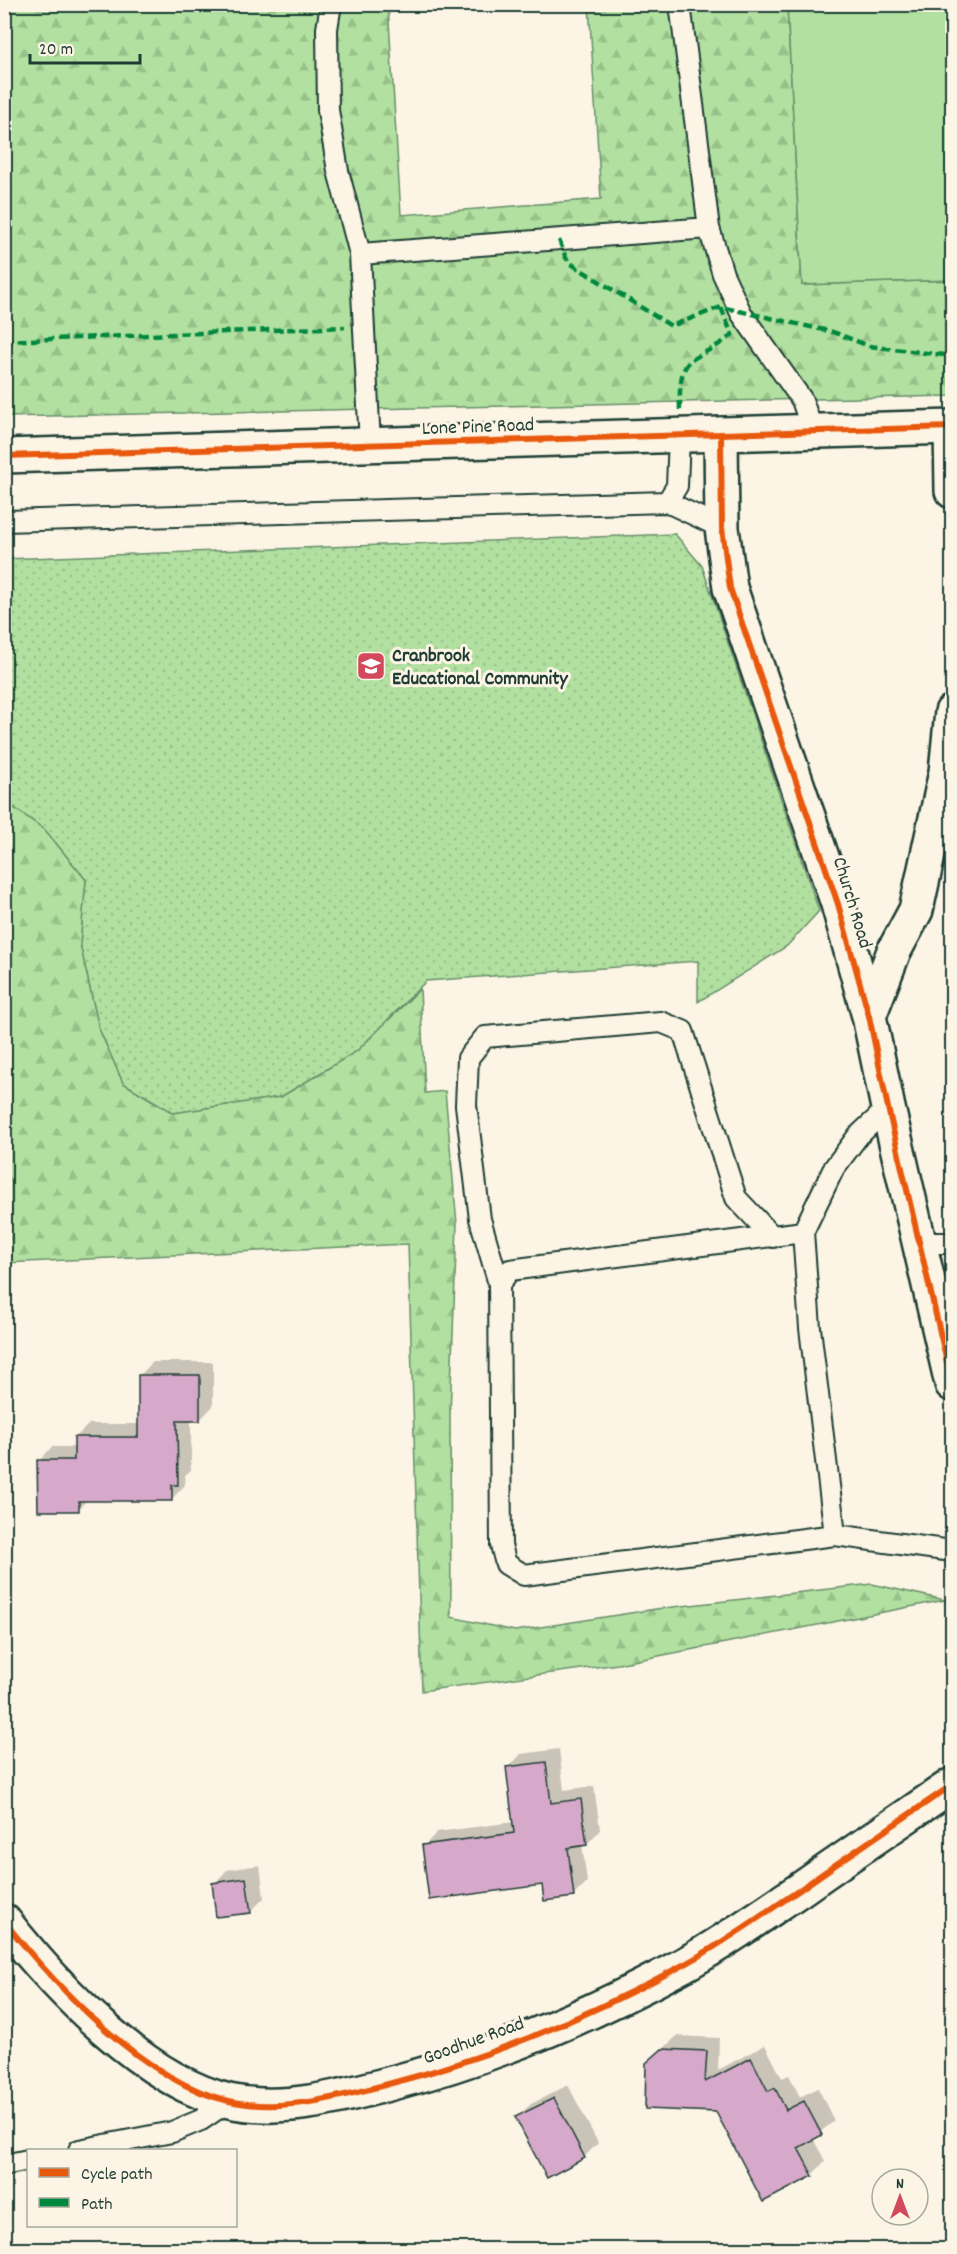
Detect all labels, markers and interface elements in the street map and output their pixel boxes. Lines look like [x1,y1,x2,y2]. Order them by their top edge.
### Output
scale bar [30,27,140,65]
text: 20 m [39,38,73,63]
street label: Lone Pine Road [421,412,535,444]
place label: Cranbrook Educational Community [392,643,569,694]
school or university icon: Cranbrook Educational Community [355,650,387,682]
street label: Church Road [824,854,878,952]
street label: Goodhue Road [420,2011,529,2073]
legend [27,2149,237,2227]
text: Cycle path [81,2163,152,2188]
north arrow [870,2167,930,2227]
text: N [896,2173,904,2196]
text: Path [81,2193,113,2218]

